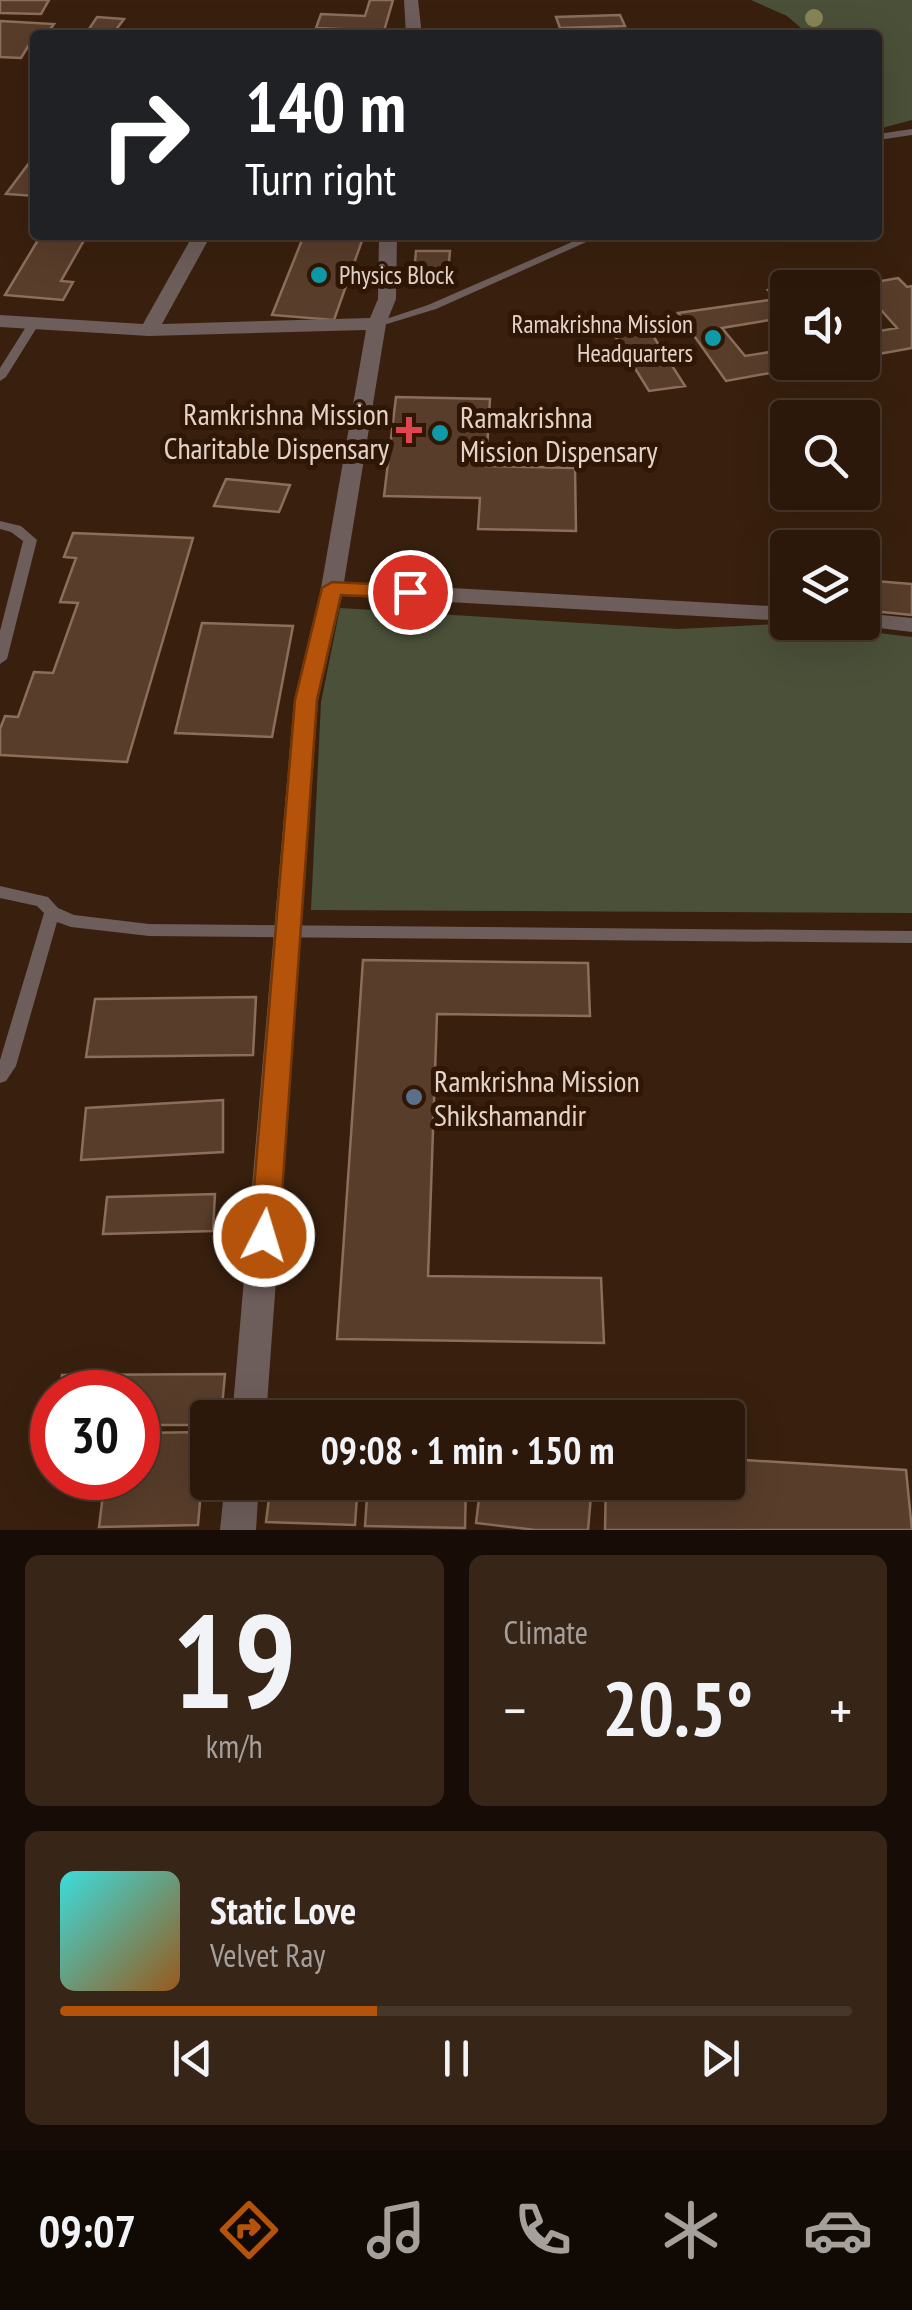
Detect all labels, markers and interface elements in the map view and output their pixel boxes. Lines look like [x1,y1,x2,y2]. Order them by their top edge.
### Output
text: 140 m [245,61,406,151]
icon: right [80,70,210,200]
text: Turn right [245,149,396,207]
place label: Physics Block [339,259,455,291]
marker: Physics Block [308,264,330,286]
map controls [770,270,880,640]
button: sound [770,270,880,380]
place label: Ramakrishna Mission Headquarters [512,308,693,369]
marker: Ramakrishna Mission Headquarters [702,327,724,349]
place label: Ramkrishna Mission Charitable Dispensary [164,394,390,467]
place label: Ramakrishna Mission Dispensary [460,397,658,470]
button: search [770,400,880,510]
marker: Ramkrishna Mission Charitable Dispensary [398,419,420,441]
marker: Ramakrishna Mission Dispensary [429,422,451,444]
button: layers [770,530,880,640]
pin [368,550,453,635]
icon: arrive [383,565,438,620]
place label: Ramkrishna Mission Shikshamandir [434,1061,640,1134]
marker: Ramkrishna Mission Shikshamandir [403,1086,425,1108]
position arrow [212,1184,316,1288]
speed limit sign: 30 [30,1370,160,1500]
text: 09:08 · 1 min · 150 m [321,1425,614,1474]
text: 19 [172,1576,296,1744]
text: Climate [504,1611,588,1653]
text: 20.5° [602,1660,753,1757]
text: − [504,1674,526,1745]
text: + [829,1674,852,1745]
text: km/h [206,1725,263,1767]
text: Static Love [210,1885,356,1934]
text: Velvet Ray [210,1934,325,1976]
icon: previous [165,2031,220,2086]
icon: pause [429,2031,484,2086]
icon: next [693,2031,748,2086]
icon: directions [214,2195,284,2265]
icon: music [361,2195,431,2265]
icon: phone [508,2195,578,2265]
icon: climate [656,2195,726,2265]
icon: car [803,2195,873,2265]
text: 09:07 [39,2201,136,2259]

